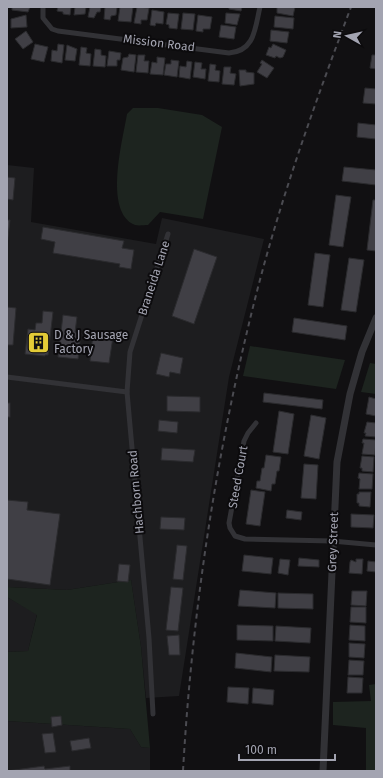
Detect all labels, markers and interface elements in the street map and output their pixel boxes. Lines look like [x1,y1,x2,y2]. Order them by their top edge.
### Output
north arrow [327,16,367,56]
text: N [331,30,345,39]
street label: Mission Road [122,32,196,54]
street label: Braneida Lane [135,239,173,317]
place label: D & J Sausage Factory [54,328,128,356]
building icon: D & J Sausage Factory [25,329,51,355]
street label: Steed Court [226,444,251,510]
street label: Hachborn Road [125,449,147,535]
street label: Grey Street [325,511,341,572]
scale bar [239,736,335,762]
text: 100 m [245,743,277,757]

